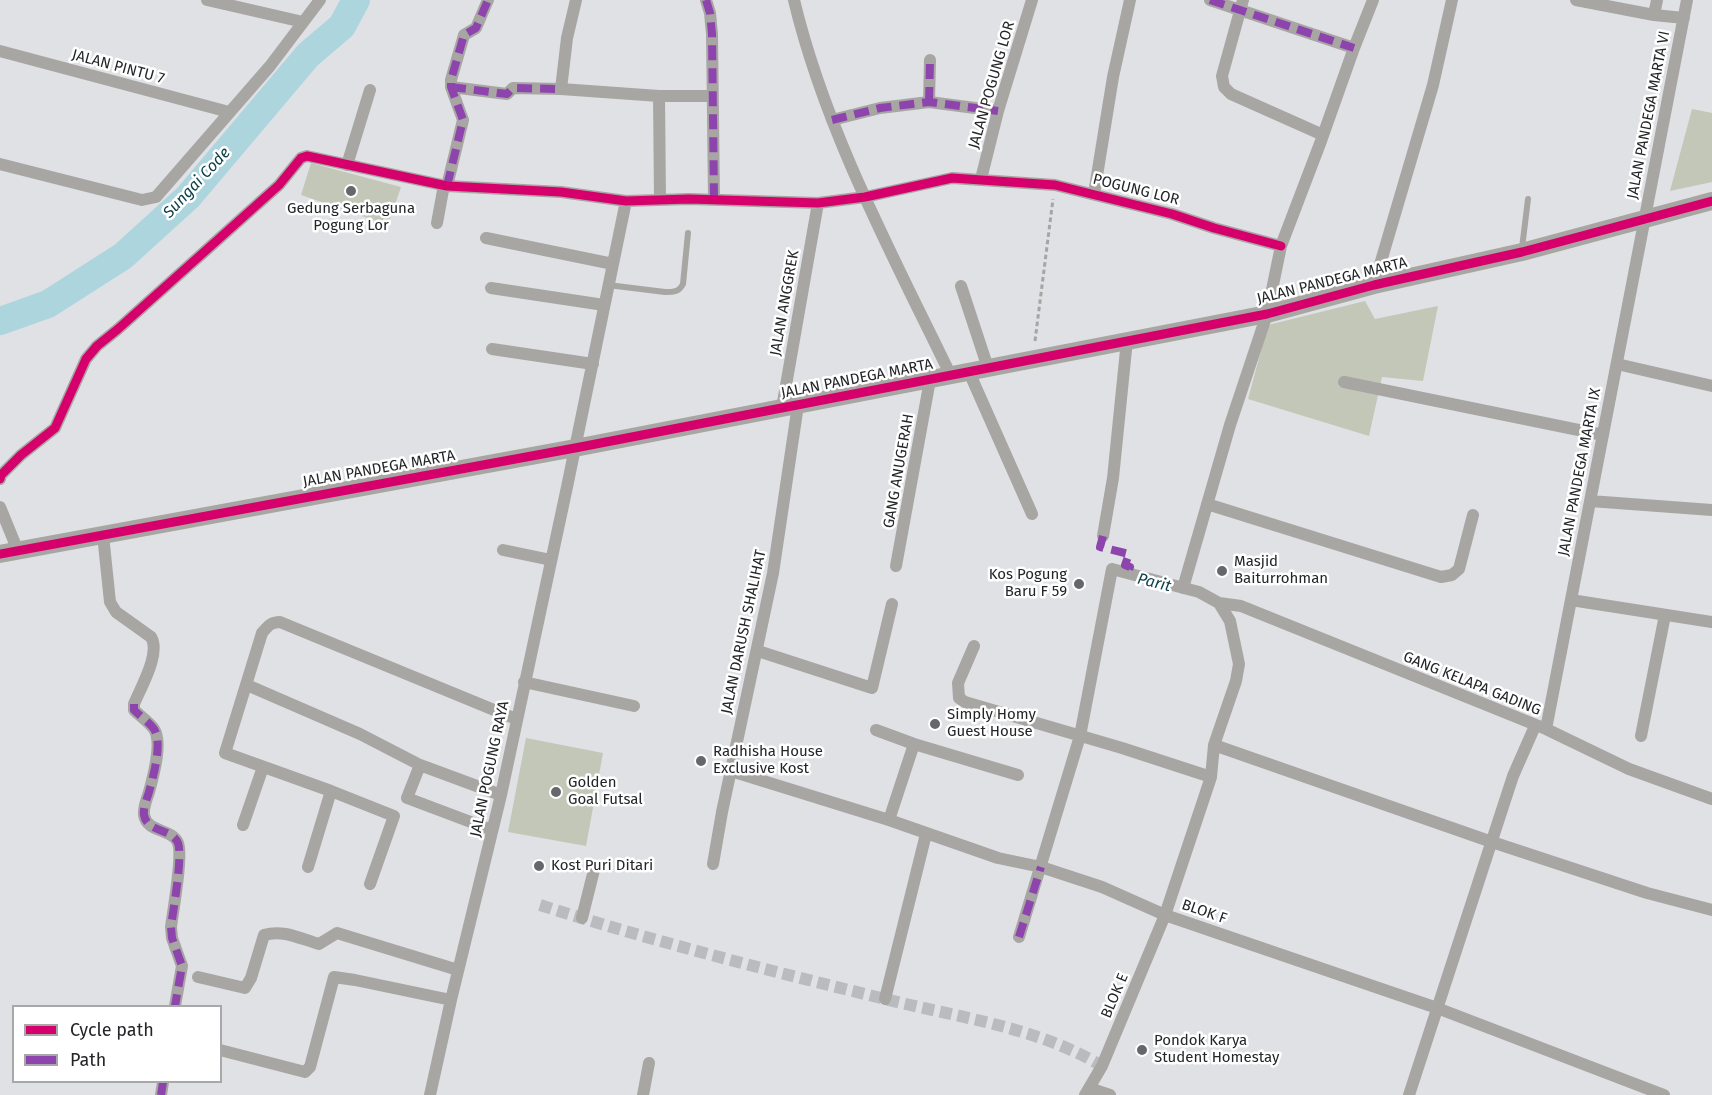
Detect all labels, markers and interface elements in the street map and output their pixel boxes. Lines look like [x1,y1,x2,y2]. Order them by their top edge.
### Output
street label: JALAN POGUNG LOR [965,19,1019,151]
street label: JALAN PANDEGA MARTA VI [1624,29,1674,201]
street label: JALAN PINTU 7 [70,46,166,88]
water label: Sungai Code [159,144,235,222]
street label: POGUNG LOR [1091,171,1181,209]
marker: Gedung Serbaguna Pogung Lor [344,184,358,198]
place label: Gedung Serbaguna Pogung Lor [287,200,415,235]
street label: JALAN ANGGREK [767,249,803,357]
street label: JALAN PANDEGA MARTA [1255,254,1409,308]
street label: JALAN PANDEGA MARTA [780,355,934,403]
street label: JALAN PANDEGA MARTA IX [1555,386,1605,558]
street label: GANG ANUGERAH [880,412,918,530]
street label: JALAN PANDEGA MARTA [301,447,457,491]
street label: JALAN DARUSH SHALIHAT [718,548,770,716]
place label: Masjid Baiturrohman [1234,553,1328,588]
marker: Masjid Baiturrohman [1215,564,1229,578]
place label: Kos Pogung Baru F 59 [989,566,1067,601]
water label: Parit [1135,570,1173,596]
marker: Kos Pogung Baru F 59 [1072,577,1086,591]
street label: GANG KELAPA GADING [1401,648,1543,720]
street label: JALAN POGUNG RAYA [467,699,513,839]
place label: Simply Homy Guest House [947,706,1036,741]
marker: Simply Homy Guest House [928,717,942,731]
place label: Radhisha House Exclusive Kost [713,743,823,778]
marker: Radhisha House Exclusive Kost [694,754,708,768]
place label: Golden Goal Futsal [568,774,643,809]
marker: Golden Goal Futsal [549,785,563,799]
place label: Kost Puri Ditari [551,857,653,875]
marker: Kost Puri Ditari [532,859,546,873]
street label: BLOK F [1179,896,1229,928]
street label: BLOK E [1098,971,1132,1021]
legend [12,1005,222,1083]
text: Cycle path [70,1019,154,1041]
place label: Pondok Karya Student Homestay [1154,1032,1279,1067]
marker: Pondok Karya Student Homestay [1135,1043,1149,1057]
text: Path [70,1049,106,1071]

